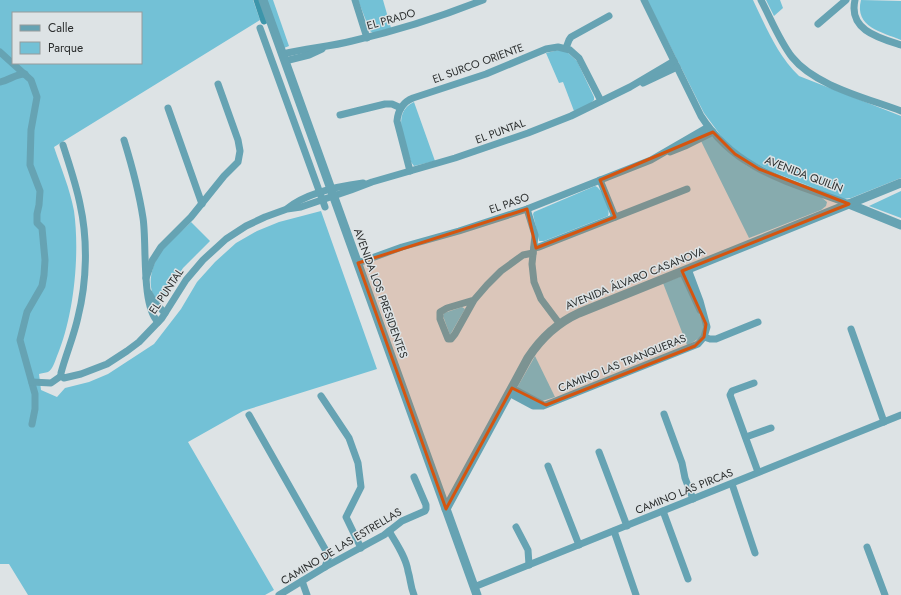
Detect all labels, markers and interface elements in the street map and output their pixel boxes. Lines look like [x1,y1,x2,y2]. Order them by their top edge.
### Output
street label: EL PRADO [365,4,417,34]
legend [12,12,142,64]
text: Calle [48,19,74,37]
text: Parque [48,39,83,57]
street label: EL SURCO ORIENTE [430,39,526,87]
street label: EL PUNTAL [473,115,527,147]
street label: AVENIDA QUILÍN [762,152,846,196]
street label: EL PASO [487,189,532,217]
street label: AVENIDA LOS PRESIDENTES [350,226,412,360]
street label: AVENIDA ÁLVARO CASANOVA [563,242,708,313]
street label: EL PUNTAL [145,265,187,317]
street label: CAMINO LAS TRANQUERAS [556,330,688,396]
street label: CAMINO LAS PIRCAS [633,464,735,518]
street label: CAMINO DE LAS ESTRELLAS [278,504,404,588]

